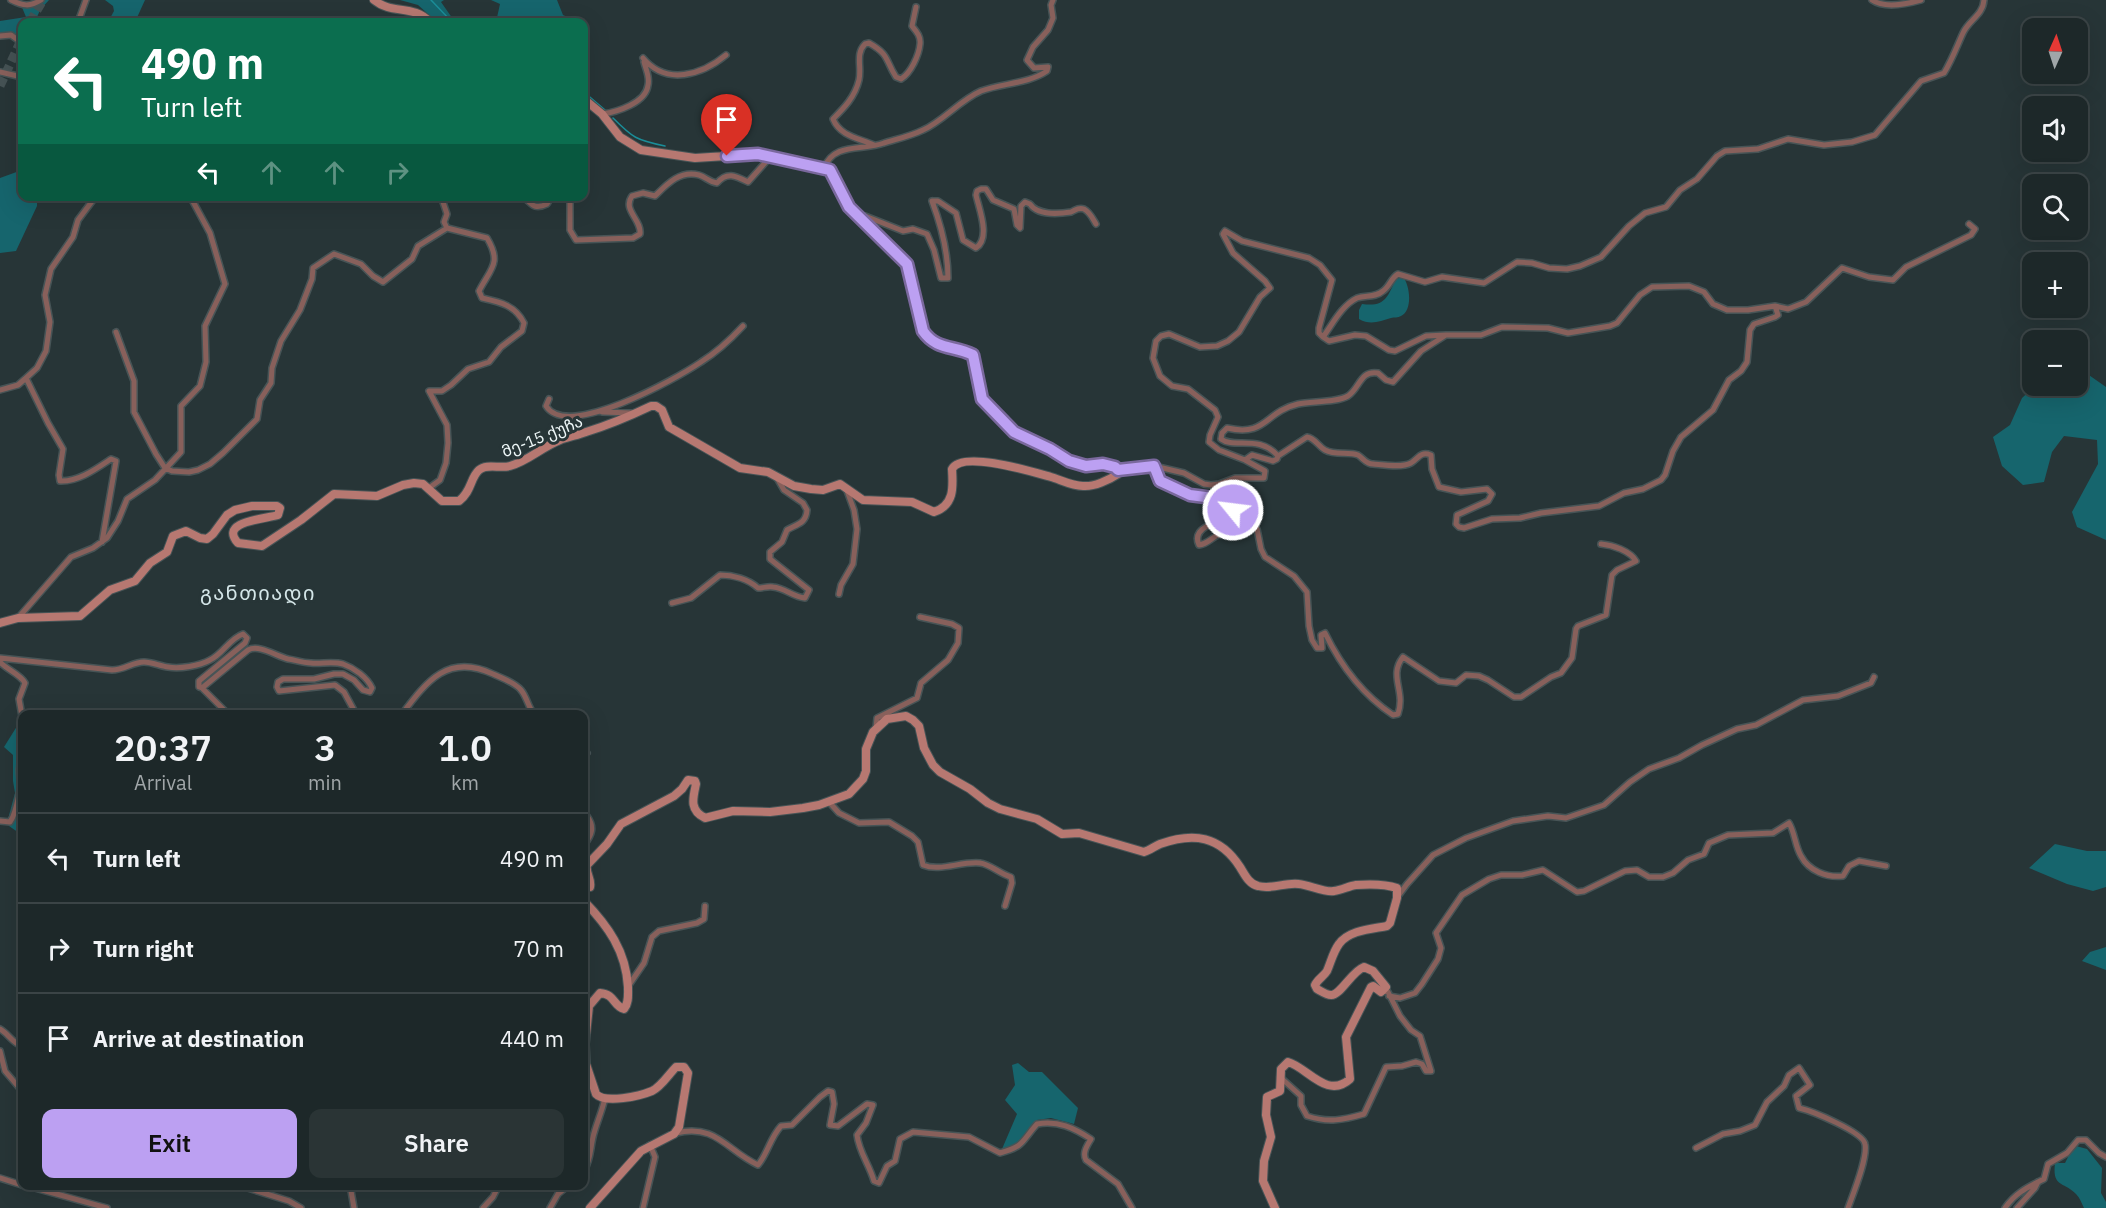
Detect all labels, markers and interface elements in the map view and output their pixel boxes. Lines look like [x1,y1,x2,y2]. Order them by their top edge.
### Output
north arrow [2022,18,2088,84]
map controls [2022,18,2088,396]
text: 490 m [141,36,264,91]
icon: left [42,42,120,120]
text: Turn left [141,89,242,124]
pin [701,94,752,156]
button: sound [2022,96,2088,162]
icon: arrive [710,103,743,136]
icon: left [192,156,225,189]
icon: ahead [255,156,288,189]
icon: ahead [318,156,351,189]
icon: right [381,156,414,189]
button: search [2022,174,2088,240]
button: + [2022,252,2088,318]
button: − [2022,330,2088,396]
street label: მე-15 ქუჩა [499,411,585,461]
position arrow [1201,478,1265,542]
district label: განთიადი [200,579,316,606]
text: 20:37 [114,724,212,771]
text: 3 [314,724,336,771]
text: 1.0 [438,724,492,771]
text: Arrival [134,769,192,796]
text: min [308,769,342,796]
text: km [451,769,479,796]
icon: left [42,842,75,875]
text: Turn left [93,844,181,873]
text: 490 m [500,844,564,873]
icon: right [42,932,75,965]
text: Turn right [93,934,194,963]
text: 70 m [513,934,564,963]
icon: arrive [42,1022,75,1055]
text: Arrive at destination [93,1024,304,1053]
text: 440 m [500,1024,564,1053]
button: Exit [42,1109,297,1178]
button: Share [309,1109,564,1178]

